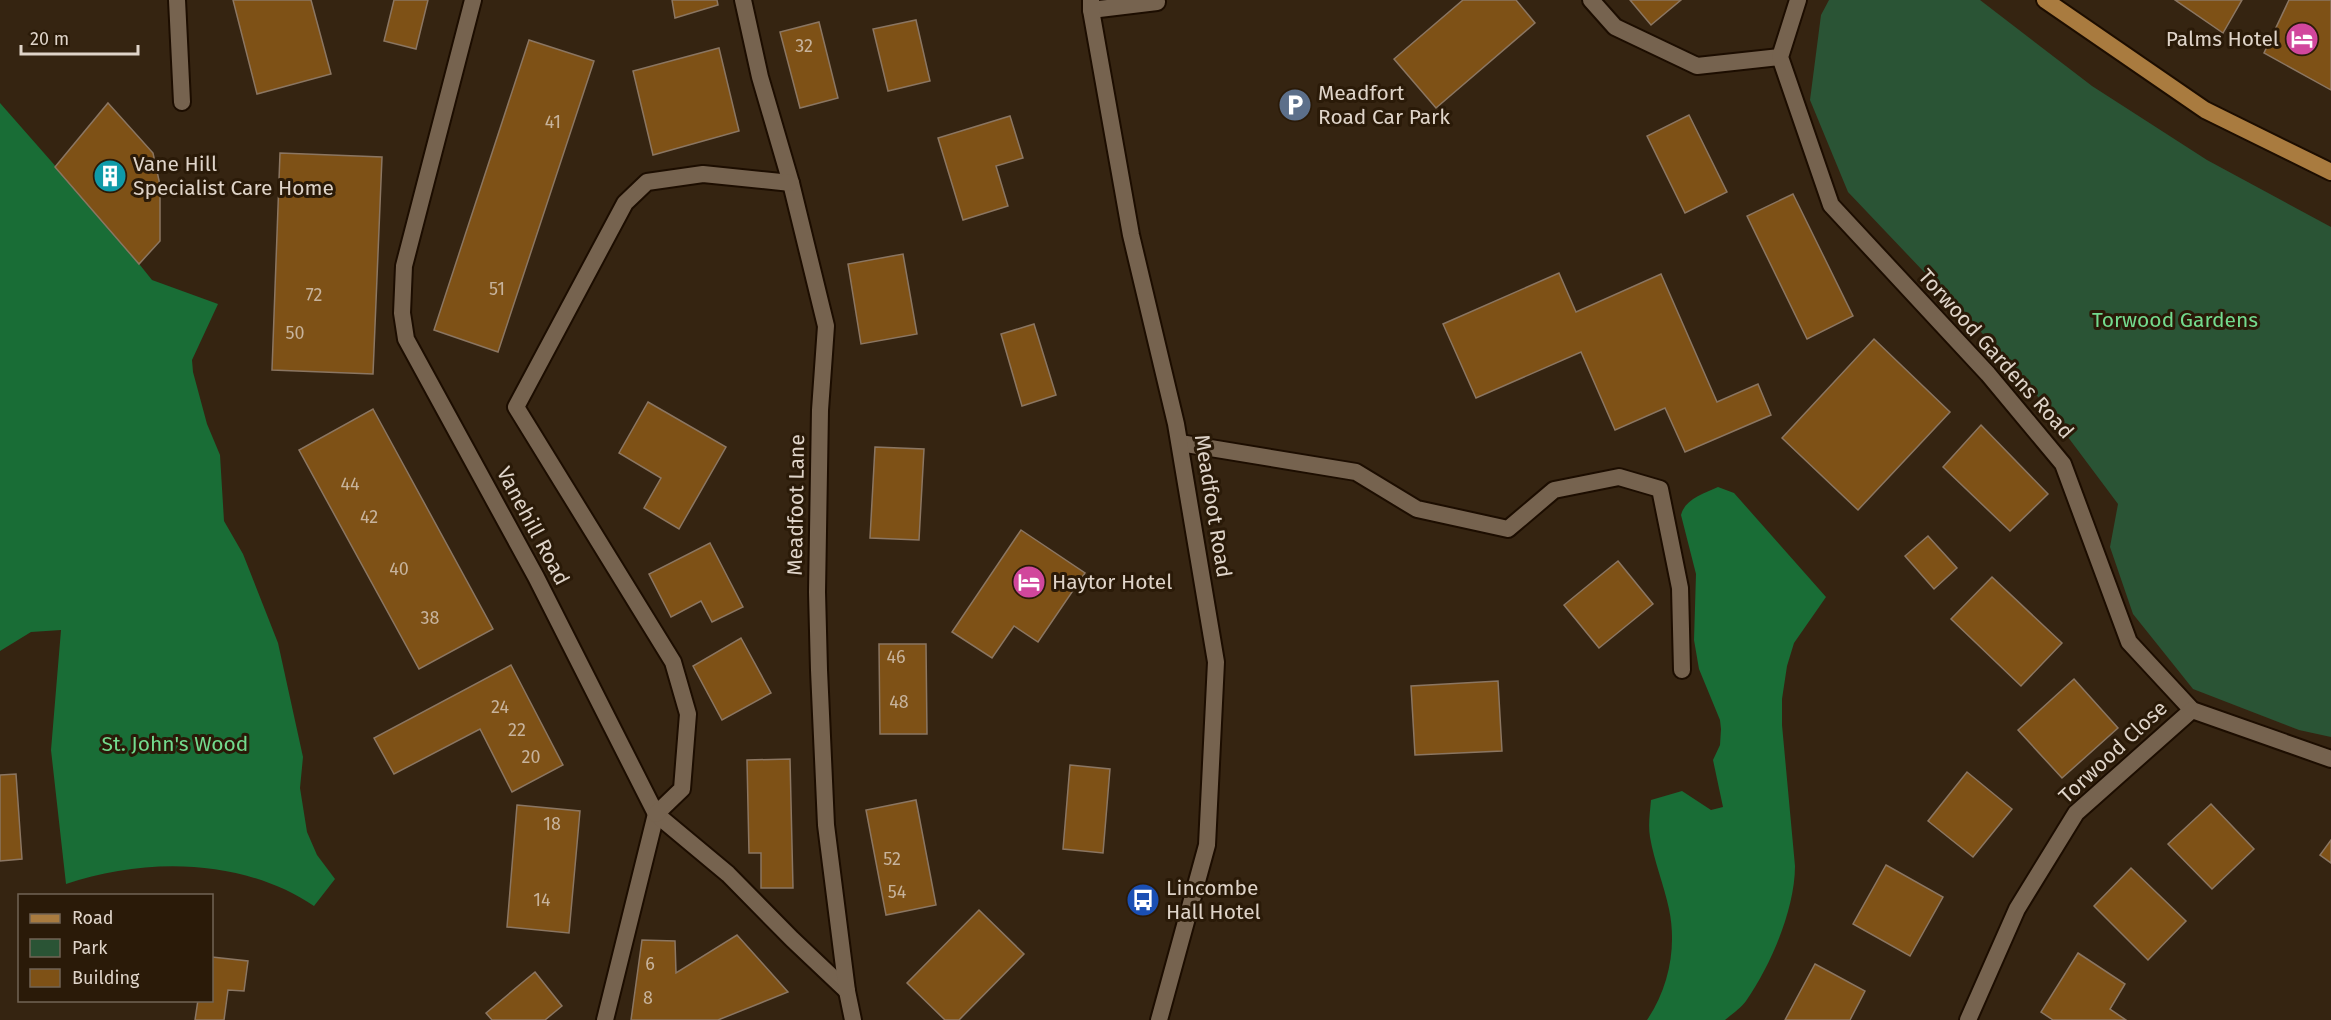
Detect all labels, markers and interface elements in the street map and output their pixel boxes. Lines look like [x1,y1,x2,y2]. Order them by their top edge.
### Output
scale bar [21,18,138,56]
hotel icon: Palms Hotel [2284,21,2320,57]
place label: Palms Hotel [2166,26,2279,52]
text: 20 m [30,28,69,50]
house number: 32 [795,35,813,57]
place label: Meadfort Road Car Park [1318,80,1450,130]
parking icon: Meadfort Road Car Park [1277,87,1313,123]
house number: 41 [545,111,561,133]
place label: Vane Hill Specialist Care Home [133,151,334,201]
building icon: Vane Hill Specialist Care Home [92,158,128,194]
street label: Torwood Gardens Road [1913,264,2079,444]
house number: 51 [489,278,505,300]
house number: 72 [306,284,322,306]
park label: Torwood Gardens [2092,307,2258,333]
house number: 50 [285,322,305,344]
street label: Meadfoot Road [1189,433,1237,579]
street label: Meadfoot Lane [782,434,810,576]
street label: Vanehill Road [491,462,575,590]
house number: 44 [340,473,360,495]
house number: 42 [360,506,378,528]
house number: 40 [389,558,409,580]
hotel icon: Haytor Hotel [1011,564,1047,600]
place label: Haytor Hotel [1052,569,1172,595]
house number: 38 [421,607,440,629]
house number: 46 [886,646,906,668]
house number: 48 [889,691,909,713]
street label: Torwood Close [2053,695,2173,809]
house number: 24 [491,696,509,718]
house number: 22 [508,719,526,741]
park label: St. John's Wood [102,731,248,757]
house number: 20 [522,746,540,768]
house number: 18 [543,813,561,835]
house number: 52 [883,848,901,870]
place label: Lincombe Hall Hotel [1166,875,1261,925]
house number: 54 [888,881,907,903]
bus stop icon: Lincombe Hall Hotel [1125,882,1161,918]
house number: 14 [533,889,551,911]
legend [18,894,213,1002]
text: Road [72,907,114,929]
text: Park [72,937,108,959]
house number: 6 [645,953,655,975]
text: Building [72,967,140,989]
house number: 8 [643,987,653,1009]

